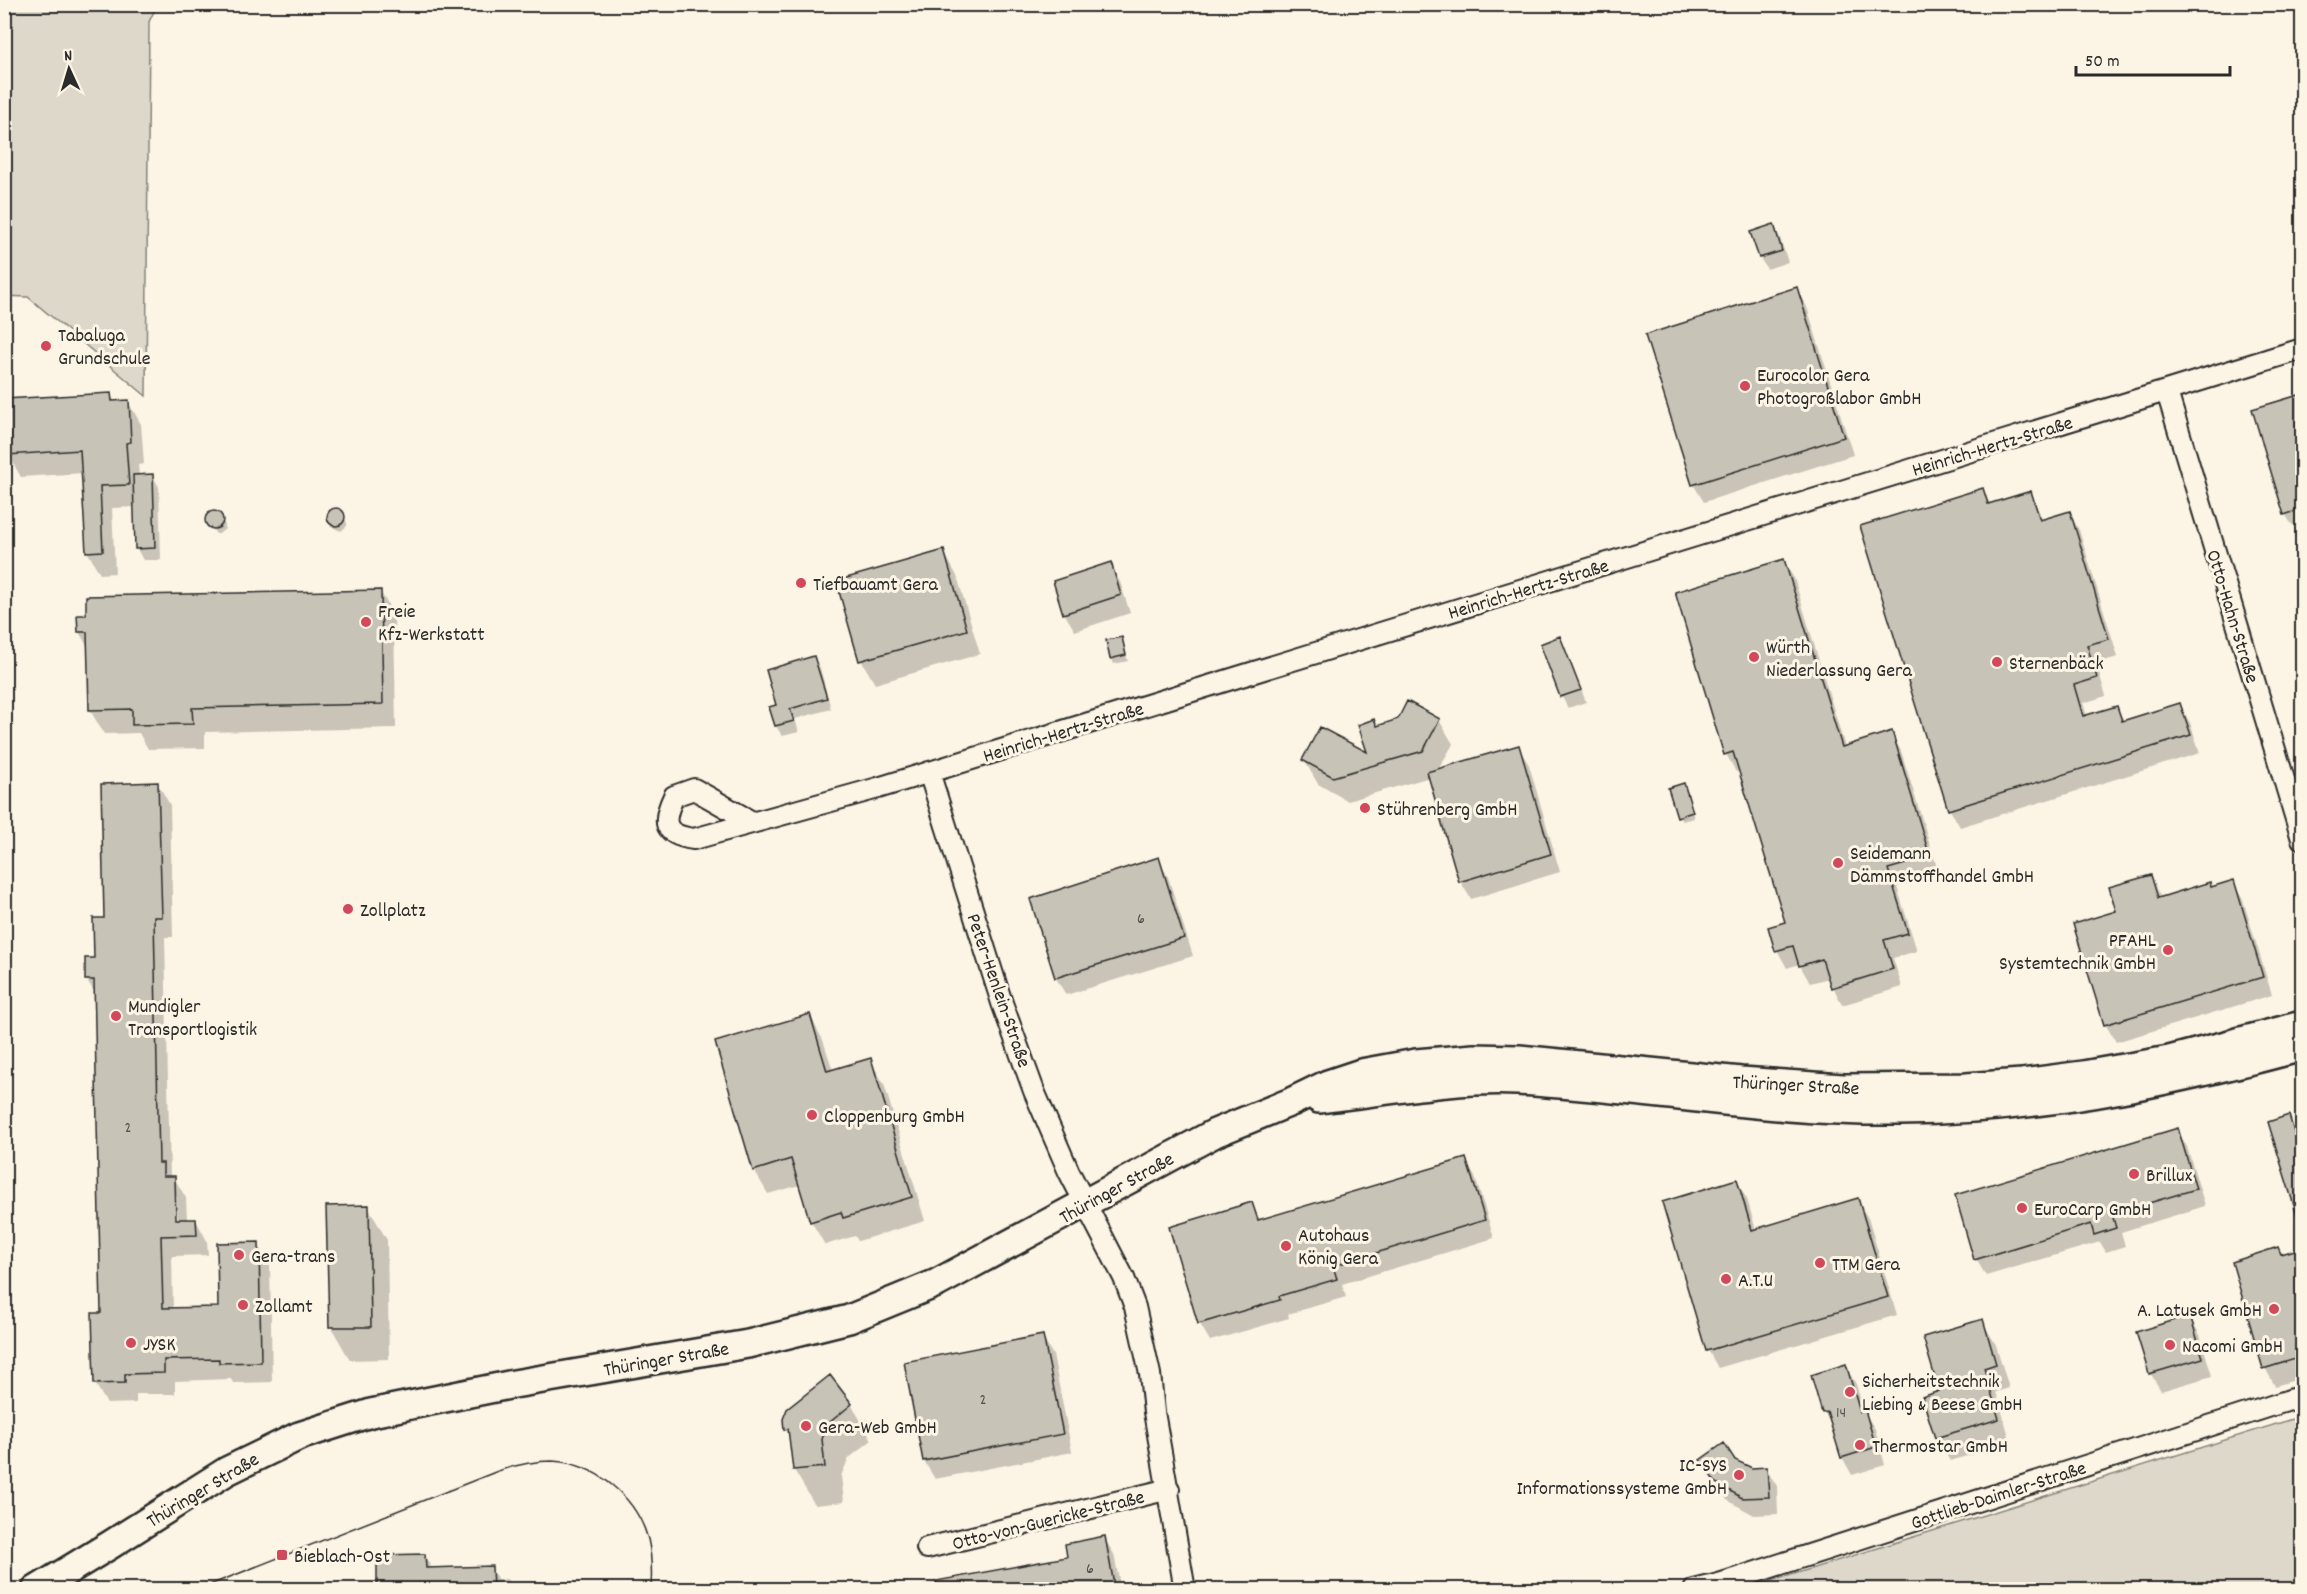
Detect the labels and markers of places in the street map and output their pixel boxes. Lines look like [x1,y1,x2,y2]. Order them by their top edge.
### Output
place label: Tabaluga Grundschule [58,323,151,374]
marker: Tabaluga Grundschule [39,339,53,353]
place label: Eurocolor Gera Photogroßlabor GmbH [1757,363,1921,414]
marker: Eurocolor Gera Photogroßlabor GmbH [1738,379,1752,393]
place label: Tiefbauamt Gera [813,572,939,600]
marker: Tiefbauamt Gera [794,576,808,590]
place label: Freie Kfz-Werkstatt [378,599,485,650]
marker: Freie Kfz-Werkstatt [359,615,373,629]
place label: Würth Niederlassung Gera [1766,635,1912,686]
marker: Würth Niederlassung Gera [1747,650,1761,664]
place label: Sternenbäck [2009,651,2104,679]
marker: Sternenbäck [1990,655,2004,669]
place label: Stührenberg GmbH [1377,797,1517,825]
marker: Stührenberg GmbH [1358,801,1372,815]
place label: Seidemann Dämmstoffhandel GmbH [1850,841,2034,892]
marker: Seidemann Dämmstoffhandel GmbH [1831,856,1845,870]
place label: Zollplatz [360,898,426,926]
marker: Zollplatz [341,902,355,916]
place label: PFAHL Systemtechnik GmbH [1999,928,2156,979]
marker: PFAHL Systemtechnik GmbH [2161,943,2175,957]
place label: Mundigler Transportlogistik [128,994,257,1045]
marker: Mundigler Transportlogistik [109,1009,123,1023]
place label: Cloppenburg GmbH [824,1104,965,1132]
marker: Cloppenburg GmbH [805,1108,819,1122]
place label: Brillux [2146,1163,2193,1191]
marker: Brillux [2127,1167,2141,1181]
place label: EuroCarp GmbH [2034,1197,2151,1225]
marker: EuroCarp GmbH [2015,1201,2029,1215]
place label: Autohaus König Gera [1298,1223,1379,1274]
marker: Autohaus König Gera [1279,1239,1293,1253]
place label: Gera-trans [251,1244,335,1272]
marker: Gera-trans [232,1248,246,1262]
place label: TTM Gera [1832,1252,1901,1280]
marker: TTM Gera [1813,1256,1827,1270]
place label: A.T.U [1738,1268,1773,1296]
marker: A.T.U [1719,1272,1733,1286]
place label: Zollamt [255,1294,313,1322]
marker: Zollamt [236,1298,250,1312]
place label: A. Latusek GmbH [2137,1298,2262,1326]
marker: A. Latusek GmbH [2267,1302,2281,1316]
place label: JYSK [143,1332,176,1360]
place label: Nacomi GmbH [2182,1334,2283,1362]
marker: JYSK [124,1336,138,1350]
marker: Nacomi GmbH [2163,1338,2177,1352]
place label: Sicherheitstechnik Liebing & Beese GmbH [1862,1369,2023,1420]
marker: Sicherheitstechnik Liebing & Beese GmbH [1843,1385,1857,1399]
place label: Gera-Web GmbH [818,1415,937,1443]
marker: Gera-Web GmbH [799,1419,813,1433]
place label: Thermostar GmbH [1872,1434,2008,1462]
marker: Thermostar GmbH [1853,1438,1867,1452]
place label: IC-SYS Informationssysteme GmbH [1517,1453,1727,1504]
marker: IC-SYS Informationssysteme GmbH [1732,1468,1746,1482]
place label: Bieblach-Ost [294,1544,390,1572]
marker: Bieblach-Ost [275,1548,289,1562]

